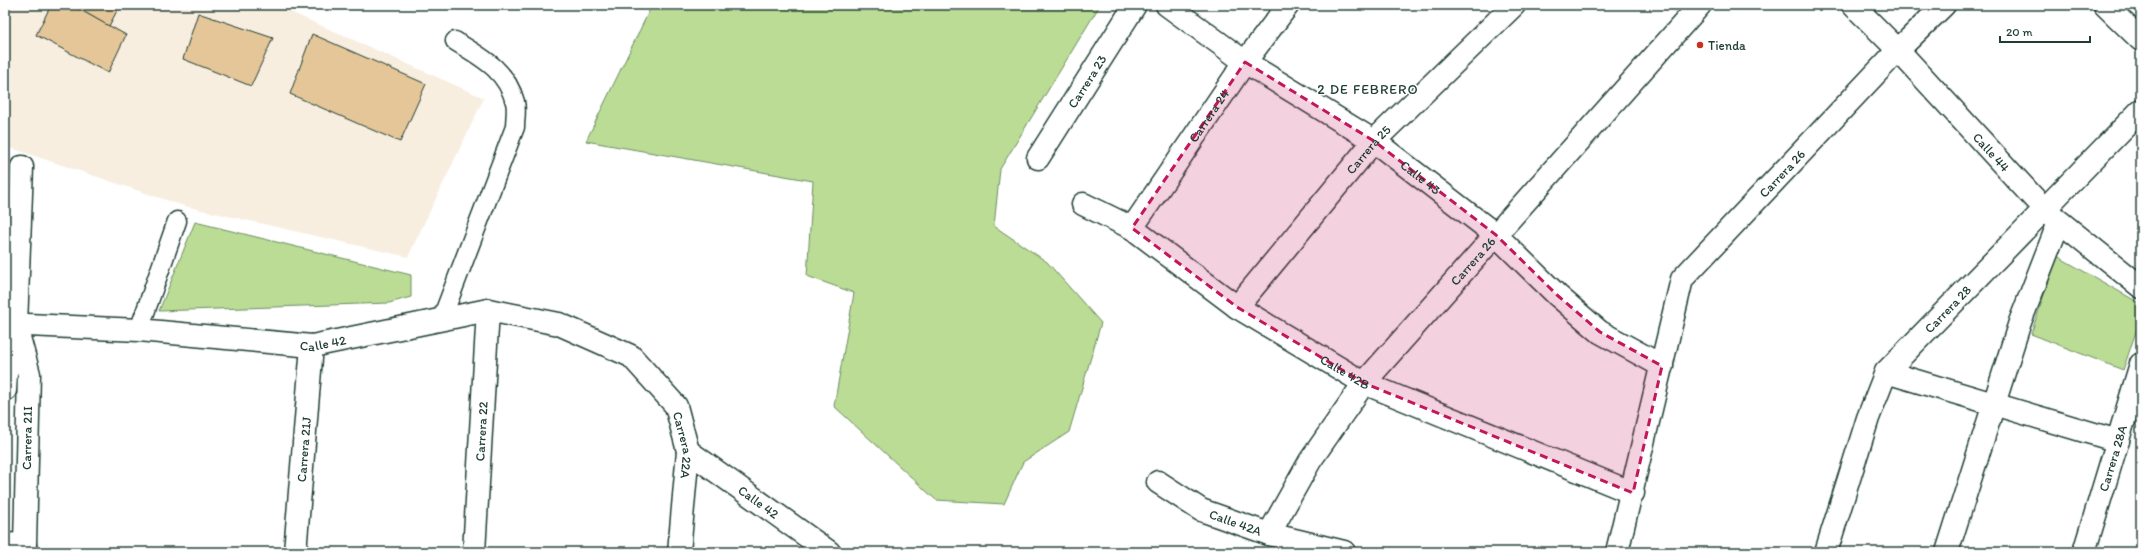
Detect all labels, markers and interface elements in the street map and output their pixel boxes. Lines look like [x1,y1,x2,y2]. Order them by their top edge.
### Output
scale bar [2000,18,2090,44]
text: 20 m [2006,25,2033,39]
place label: Tienda [1708,38,1746,53]
marker: Tienda [1695,40,1705,50]
street label: Carrera 23 [1064,52,1109,111]
district label: 2 DE FEBRERO [1317,81,1419,98]
street label: Carrera 24 [1185,86,1232,145]
street label: Carrera 25 [1343,122,1394,177]
street label: Calle 44 [1970,129,2013,175]
street label: Carrera 26 [1756,146,1808,200]
street label: Calle 43 [1398,157,1444,197]
street label: Carrera 26 [1447,233,1498,288]
street label: Carrera 28 [1921,282,1974,336]
street label: Calle 42 [299,332,347,354]
street label: Calle 42B [1318,351,1372,392]
street label: Carrera 22 [472,401,490,462]
street label: Carrera 21I [19,406,35,470]
street label: Carrera 22A [670,410,696,480]
street label: Carrera 21J [293,415,314,483]
street label: Carrera 28A [2095,423,2130,493]
street label: Calle 42 [736,482,782,521]
street label: Calle 42A [1207,506,1264,539]

